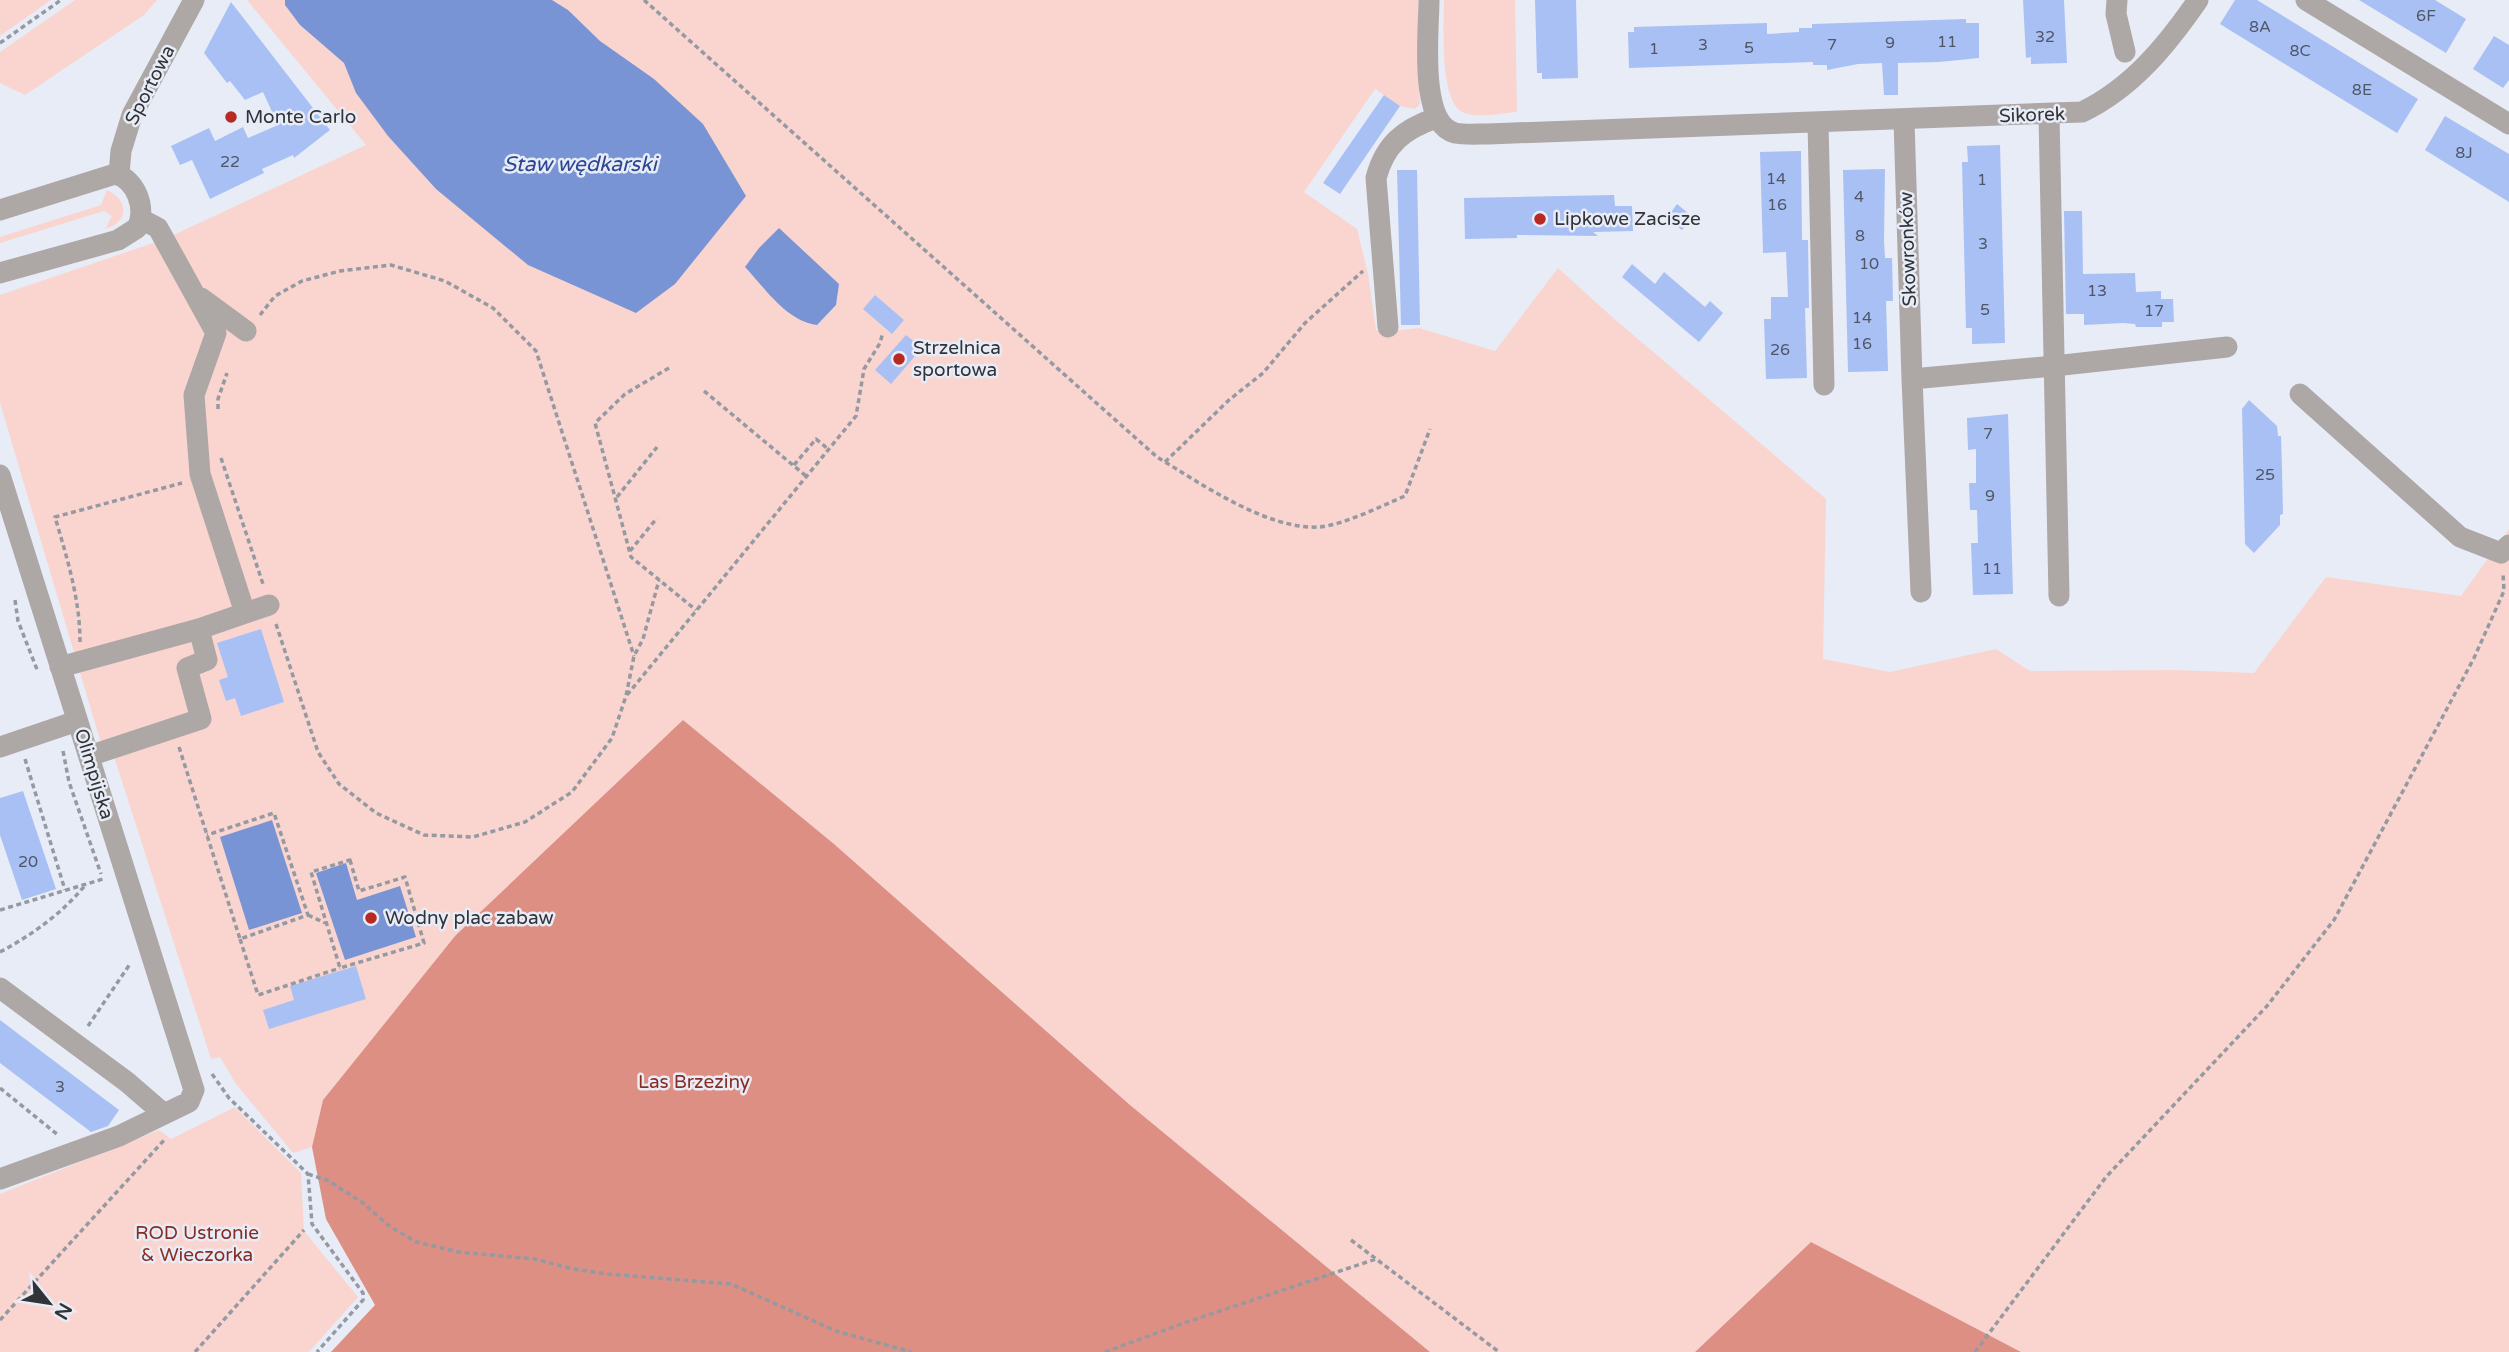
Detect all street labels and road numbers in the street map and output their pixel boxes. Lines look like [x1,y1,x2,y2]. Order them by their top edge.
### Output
street label: Sportowa [121,41,179,129]
street label: Sikorek [1999,103,2065,127]
street label: Skowronków [1895,191,1921,307]
street label: Olimpijska [70,726,118,822]

